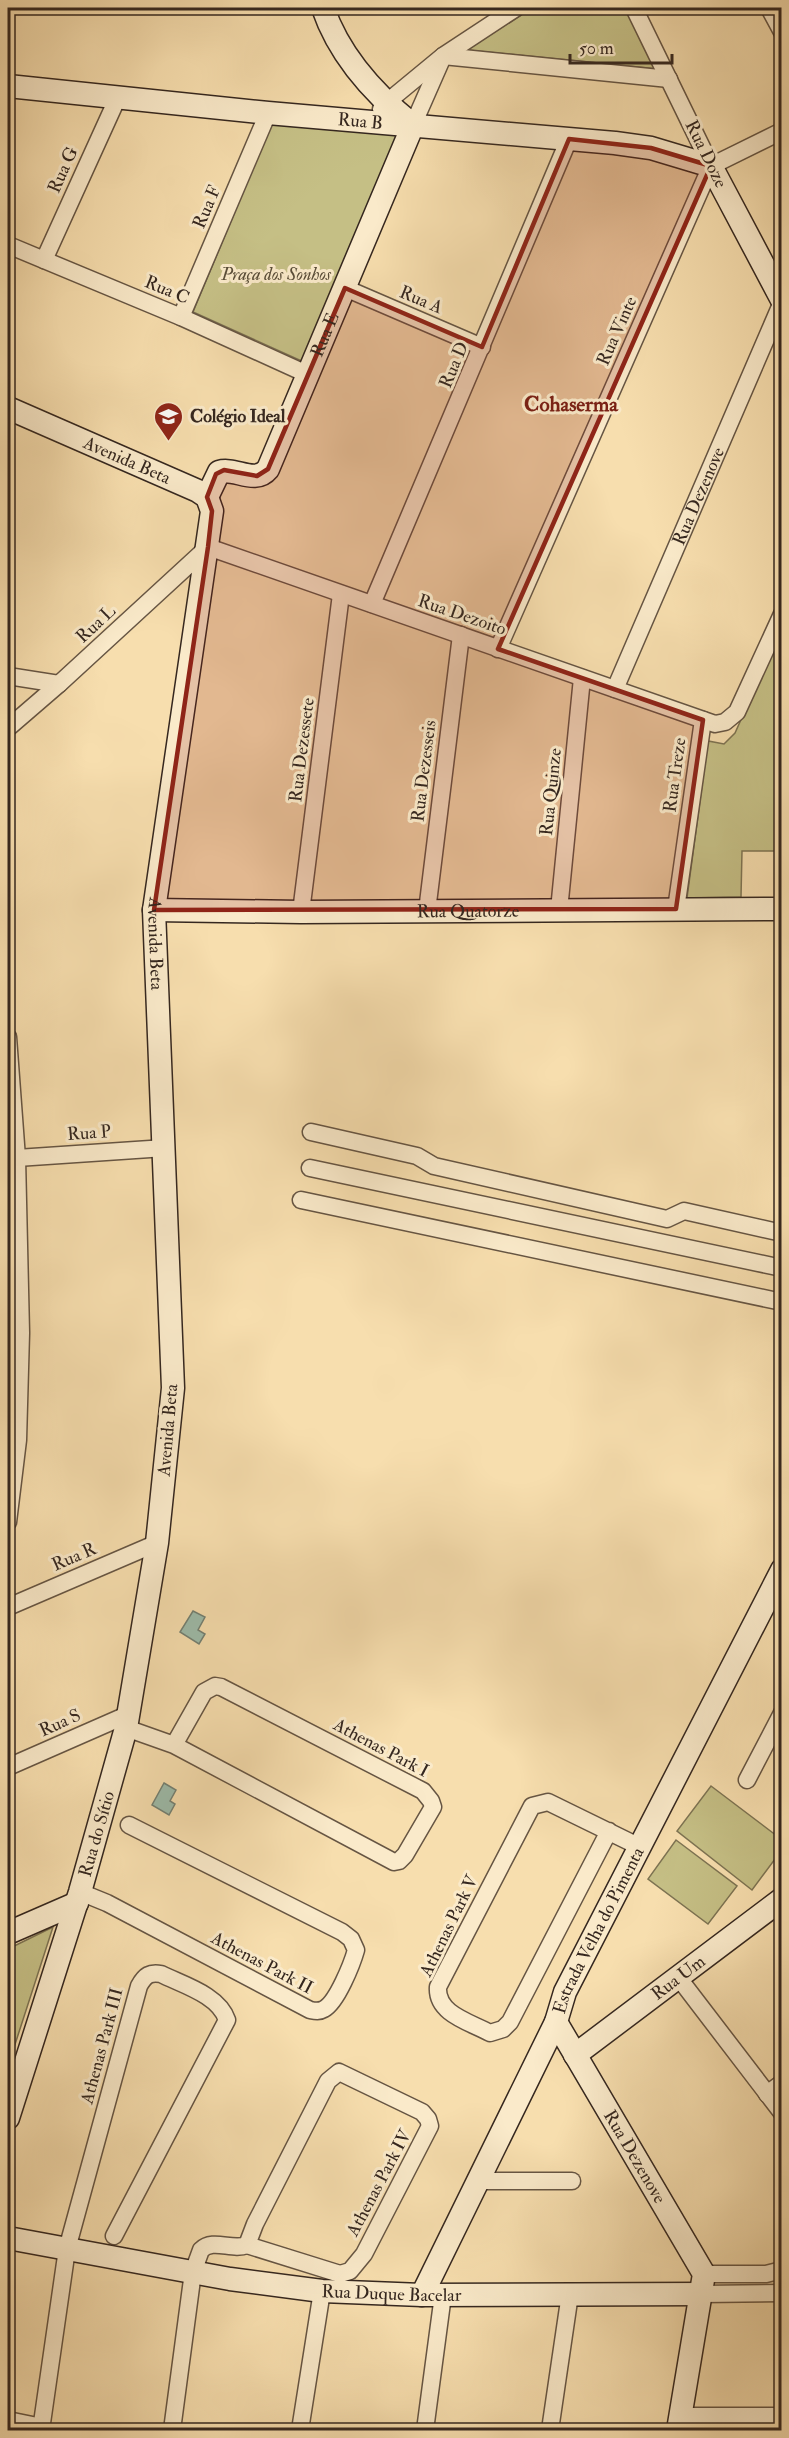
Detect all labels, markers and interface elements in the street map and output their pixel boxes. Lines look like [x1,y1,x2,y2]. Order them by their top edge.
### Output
scale bar [570,27,672,65]
text: 50 m [579,37,614,60]
street label: Rua B [337,108,384,134]
street label: Rua Doze [680,116,732,192]
street label: Rua G [43,143,83,197]
street label: Rua F [188,182,226,232]
park label: Praça dos Sonhos [220,263,332,286]
street label: Rua C [141,270,193,310]
street label: Rua A [396,281,447,320]
street label: Rua Vinte [592,292,643,369]
street label: Rua E [305,309,344,360]
street label: Rua D [434,338,474,392]
district label: Cohaserma [524,391,619,418]
school or university icon: Colégio Ideal [153,400,185,442]
place label: Colégio Ideal [190,405,286,428]
street label: Avenida Beta [79,431,175,489]
street label: Rua Dezenove [667,443,730,549]
street label: Rua Dezoito [415,589,509,641]
street label: Rua L [71,600,121,648]
street label: Rua Dezessete [284,696,320,803]
street label: Rua Dezesseis [406,719,442,823]
street label: Rua Treze [658,736,692,814]
street label: Rua Quinze [535,747,567,837]
street label: Avenida Beta [142,895,169,991]
street label: Rua Quatorze [417,899,520,923]
street label: Rua P [66,1120,112,1146]
street label: Avenida Beta [152,1382,184,1478]
street label: Rua R [48,1537,101,1577]
street label: Rua S [36,1704,84,1742]
street label: Athenas Park I [328,1713,433,1783]
street label: Rua do Sítio [74,1788,120,1880]
street label: Estrada Velha do Pimenta [548,1843,649,2017]
street label: Athenas Park V [414,1870,484,1981]
street label: Athenas Park II [206,1926,317,1999]
street label: Rua Um [646,1950,710,2005]
street label: Athenas Park III [75,1985,129,2108]
street label: Rua Dezenove [599,2106,672,2208]
street label: Athenas Park IV [341,2125,417,2241]
street label: Rua Duque Bacelar [321,2279,462,2307]

